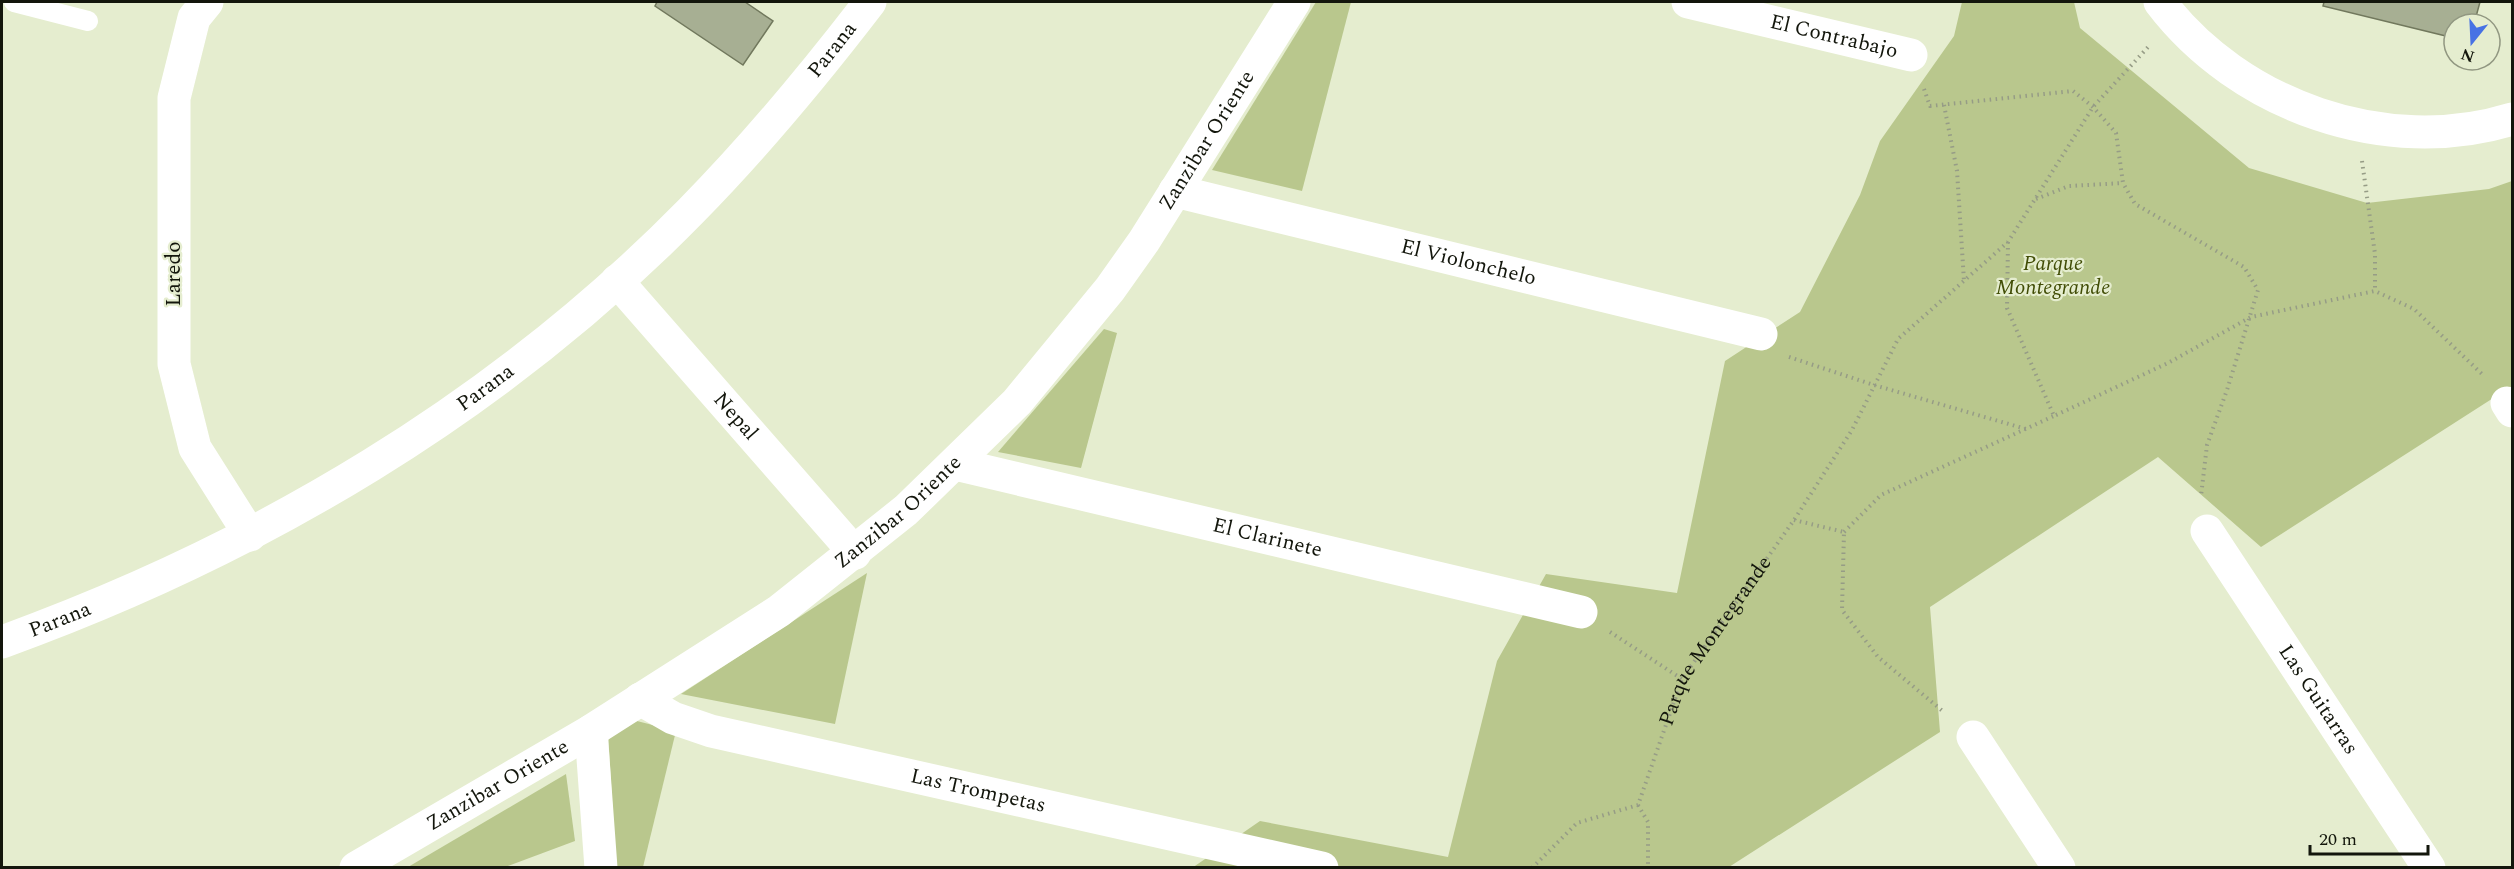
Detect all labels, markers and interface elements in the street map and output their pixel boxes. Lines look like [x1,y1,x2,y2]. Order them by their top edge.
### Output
street label: El Contrabajo [1767,6,1901,67]
north arrow [2442,12,2502,72]
street label: Parana [800,14,866,85]
text: N [2458,42,2478,69]
street label: Zanzibar Oriente [1151,64,1263,217]
street label: El Violonchelo [1397,231,1539,295]
street label: Laredo [158,241,190,307]
park label: Parque Montegrande [1996,248,2110,304]
street label: Parana [450,356,522,420]
street label: Nepal [705,385,766,448]
street label: Zanzibar Oriente [828,448,969,577]
street label: El Clarinete [1209,509,1325,566]
street label: Parque Montegrande [1651,549,1780,730]
street label: Parana [24,593,97,647]
street label: Las Guitarras [2270,638,2366,761]
street label: Zanzibar Oriente [420,731,575,840]
street label: Las Trompetas [907,760,1049,822]
scale bar [2310,818,2428,856]
text: 20 m [2319,826,2357,853]

